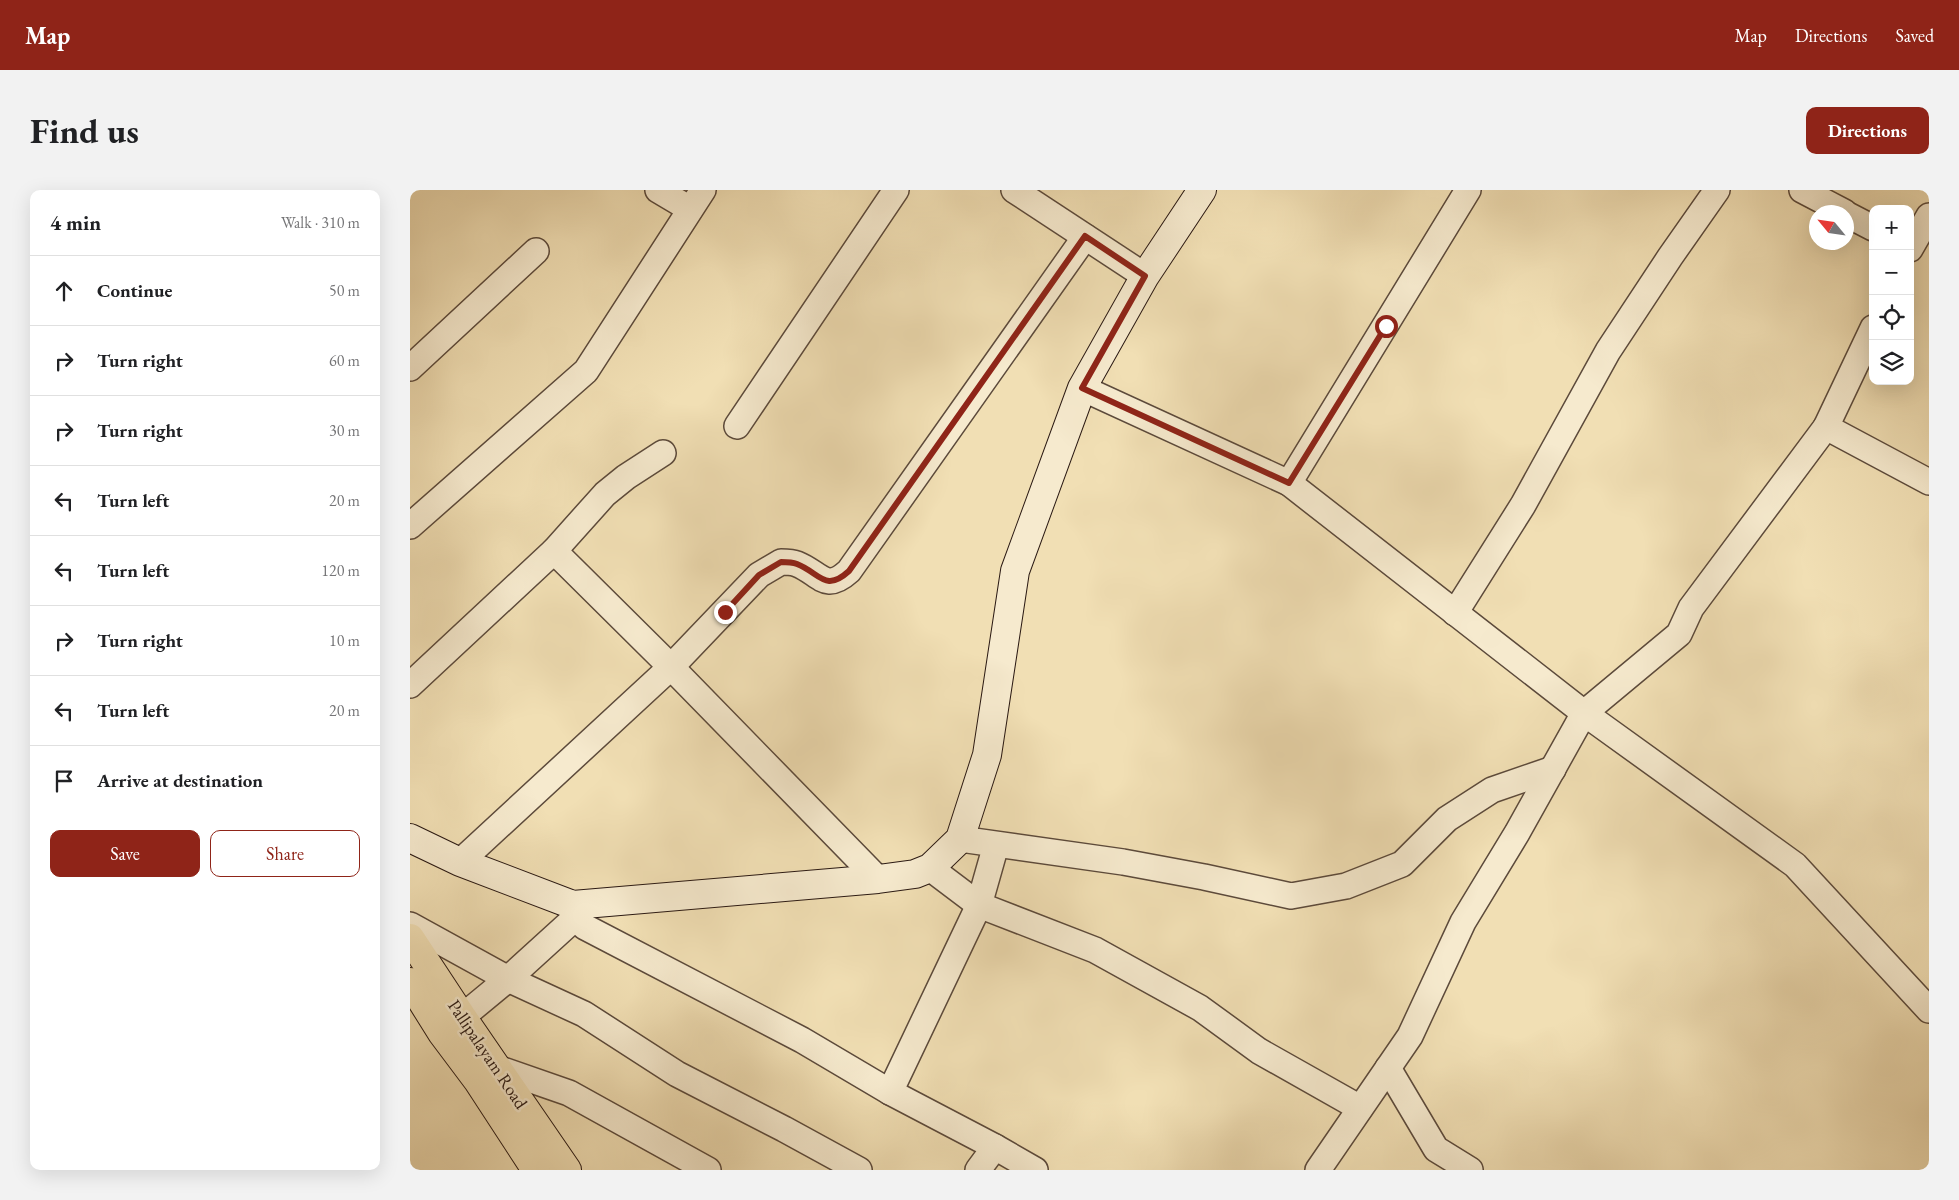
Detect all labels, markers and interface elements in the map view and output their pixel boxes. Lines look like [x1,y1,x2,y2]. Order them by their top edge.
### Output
text: Map [25,20,70,51]
text: Map [1735,24,1767,47]
text: Directions [1795,24,1867,47]
text: Saved [1895,24,1934,47]
button: Directions [1806,107,1929,154]
text: Find us [30,108,139,153]
north arrow [1809,205,1854,250]
map controls [1869,205,1914,385]
button: + [1869,205,1914,250]
text: 4 min [50,209,101,236]
text: Walk · 310 m [281,212,360,233]
button: − [1869,250,1914,295]
icon: ahead [50,277,78,305]
text: Continue [97,278,172,303]
text: 50 m [329,280,360,301]
button: locate [1869,295,1914,340]
route start [1375,315,1398,338]
button: layers [1869,340,1914,385]
icon: right [50,347,78,375]
text: Turn right [97,348,183,373]
text: 60 m [329,350,360,371]
icon: right [50,417,78,445]
text: Turn right [97,418,183,443]
text: 30 m [329,420,360,441]
icon: left [50,487,78,515]
text: Turn left [97,488,169,513]
text: 20 m [329,490,360,511]
icon: left [50,557,78,585]
text: Turn left [97,558,169,583]
text: 120 m [321,560,360,581]
route end [714,601,737,624]
icon: right [50,627,78,655]
text: Turn right [97,628,183,653]
text: 10 m [329,630,360,651]
icon: left [50,697,78,725]
text: Turn left [97,698,169,723]
text: 20 m [329,700,360,721]
icon: arrive [50,767,78,795]
text: Arrive at destination [97,768,263,793]
button: Save [50,830,200,877]
button: Share [210,830,360,877]
street label: Pallipalayam Road [443,995,533,1114]

